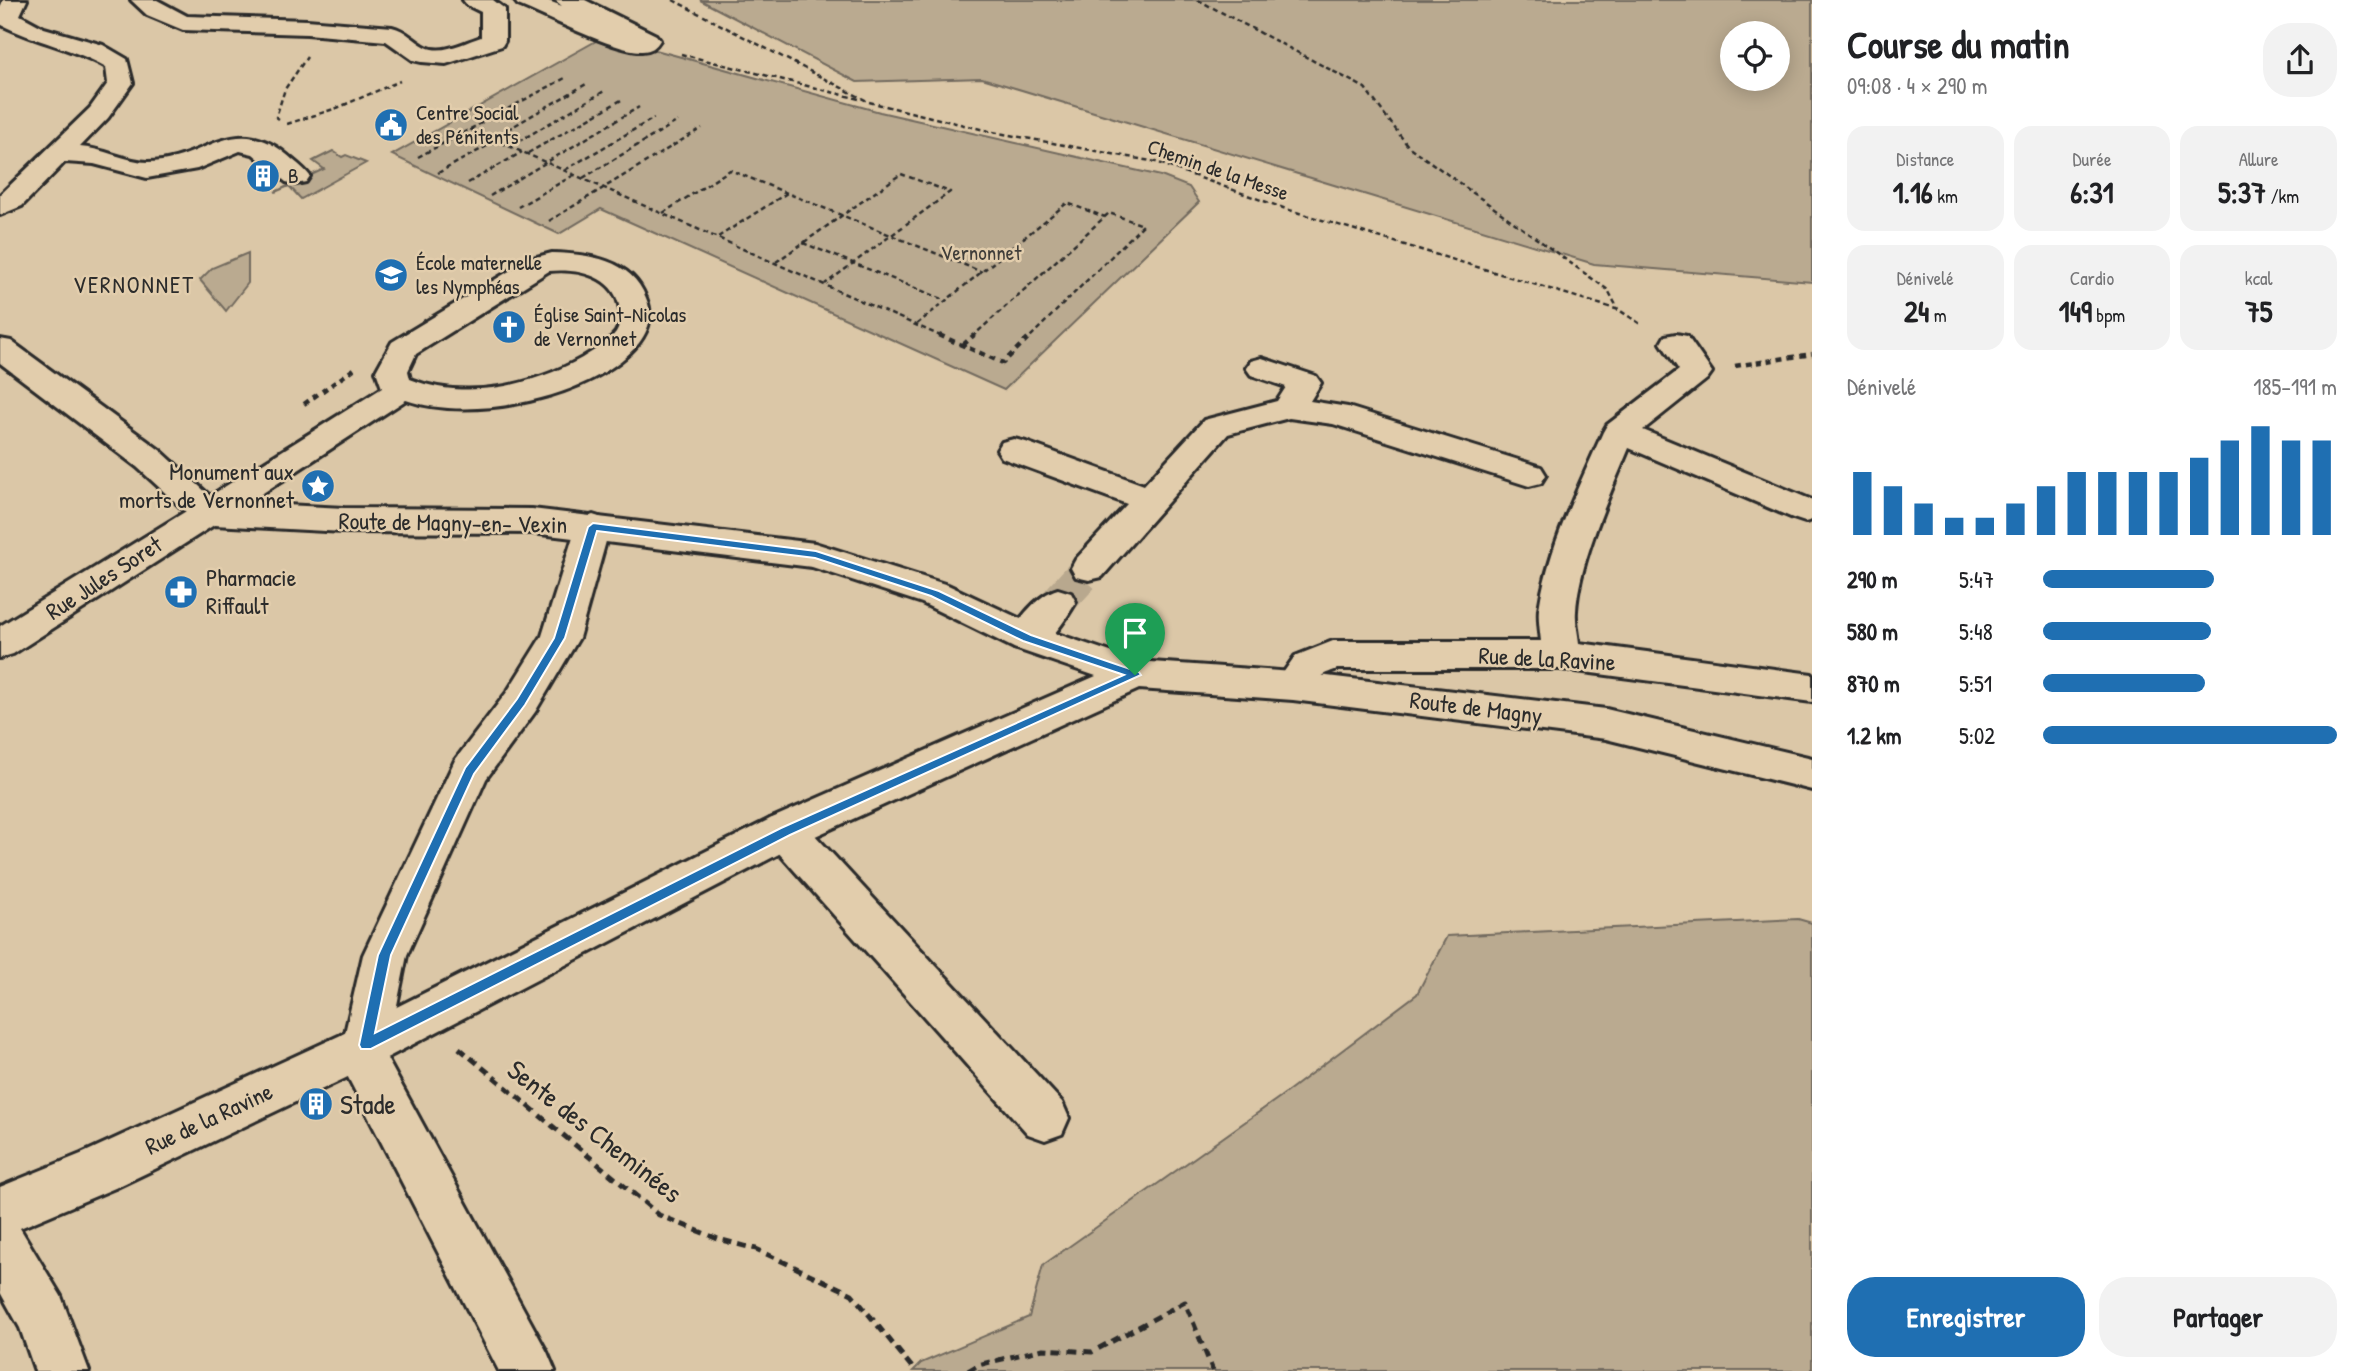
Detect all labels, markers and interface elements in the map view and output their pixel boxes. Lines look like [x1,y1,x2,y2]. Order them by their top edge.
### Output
text: Course du matin [1847,18,2070,70]
map controls [1720,21,1790,91]
button: locate [1720,21,1790,91]
button: share [2263,23,2337,97]
text: 09:08 · 4 × 290 m [1847,70,1987,101]
place label: Centre Social des Pénitents [416,98,519,151]
public building icon: Centre Social des Pénitents [372,106,410,144]
street label: Chemin de la Messe [1144,132,1293,207]
text: Distance [1896,146,1954,172]
text: Durée [2072,146,2112,172]
text: Allure [2239,146,2279,172]
building icon: B [244,157,282,195]
place label: B [288,161,299,190]
text: 1.16 [1893,172,1933,212]
text: 6:31 [2070,172,2114,212]
text: 5:37 [2218,172,2266,212]
text: km [1933,183,1958,209]
text: /km [2266,183,2299,209]
park label: Vernonnet [941,238,1022,267]
place label: École maternelle les Nymphéas [416,248,542,301]
school or university icon: École maternelle les Nymphéas [372,256,410,294]
text: Dénivelé [1897,265,1954,291]
text: Cardio [2070,265,2114,291]
text: kcal [2245,265,2273,291]
district label: VERNONNET [73,269,195,300]
text: 24 [1904,291,1929,331]
text: 149 [2059,291,2092,331]
text: 75 [2245,291,2272,331]
place label: Église Saint-Nicolas de Vernonnet [534,300,686,353]
text: m [1929,302,1947,328]
text: bpm [2092,302,2125,328]
church icon: Église Saint-Nicolas de Vernonnet [490,308,528,346]
text: Dénivelé [1847,371,1916,402]
text: 185–191 m [2253,371,2337,402]
place label: Monument aux morts de Vernonnet [119,455,295,515]
place icon: Monument aux morts de Vernonnet [299,467,337,505]
street label: Route de Magny-en- Vexin [338,504,568,540]
street label: Rue Jules Soret [39,527,168,627]
place label: Pharmacie Riffault [206,561,297,621]
text: 290 m [1847,564,1897,595]
text: 5:47 [1959,564,1994,595]
pharmacy icon: Pharmacie Riffault [162,573,200,611]
pin [1105,603,1165,675]
icon: arrive [1116,614,1154,652]
text: 580 m [1847,616,1898,647]
text: 5:48 [1959,616,1993,647]
street label: Rue de la Ravine [1478,638,1617,678]
text: 870 m [1847,668,1900,699]
text: 5:51 [1959,668,1992,699]
street label: Route de Magny [1408,683,1544,731]
text: 1.2 km [1847,720,1902,751]
text: 5:02 [1959,720,1995,751]
street label: Sente des Cheminées [500,1051,690,1211]
street label: Rue de la Ravine [140,1074,278,1162]
building icon: Stade [297,1085,335,1123]
place label: Stade [340,1085,396,1123]
button: Enregistrer [1847,1277,2085,1357]
button: Partager [2099,1277,2337,1357]

